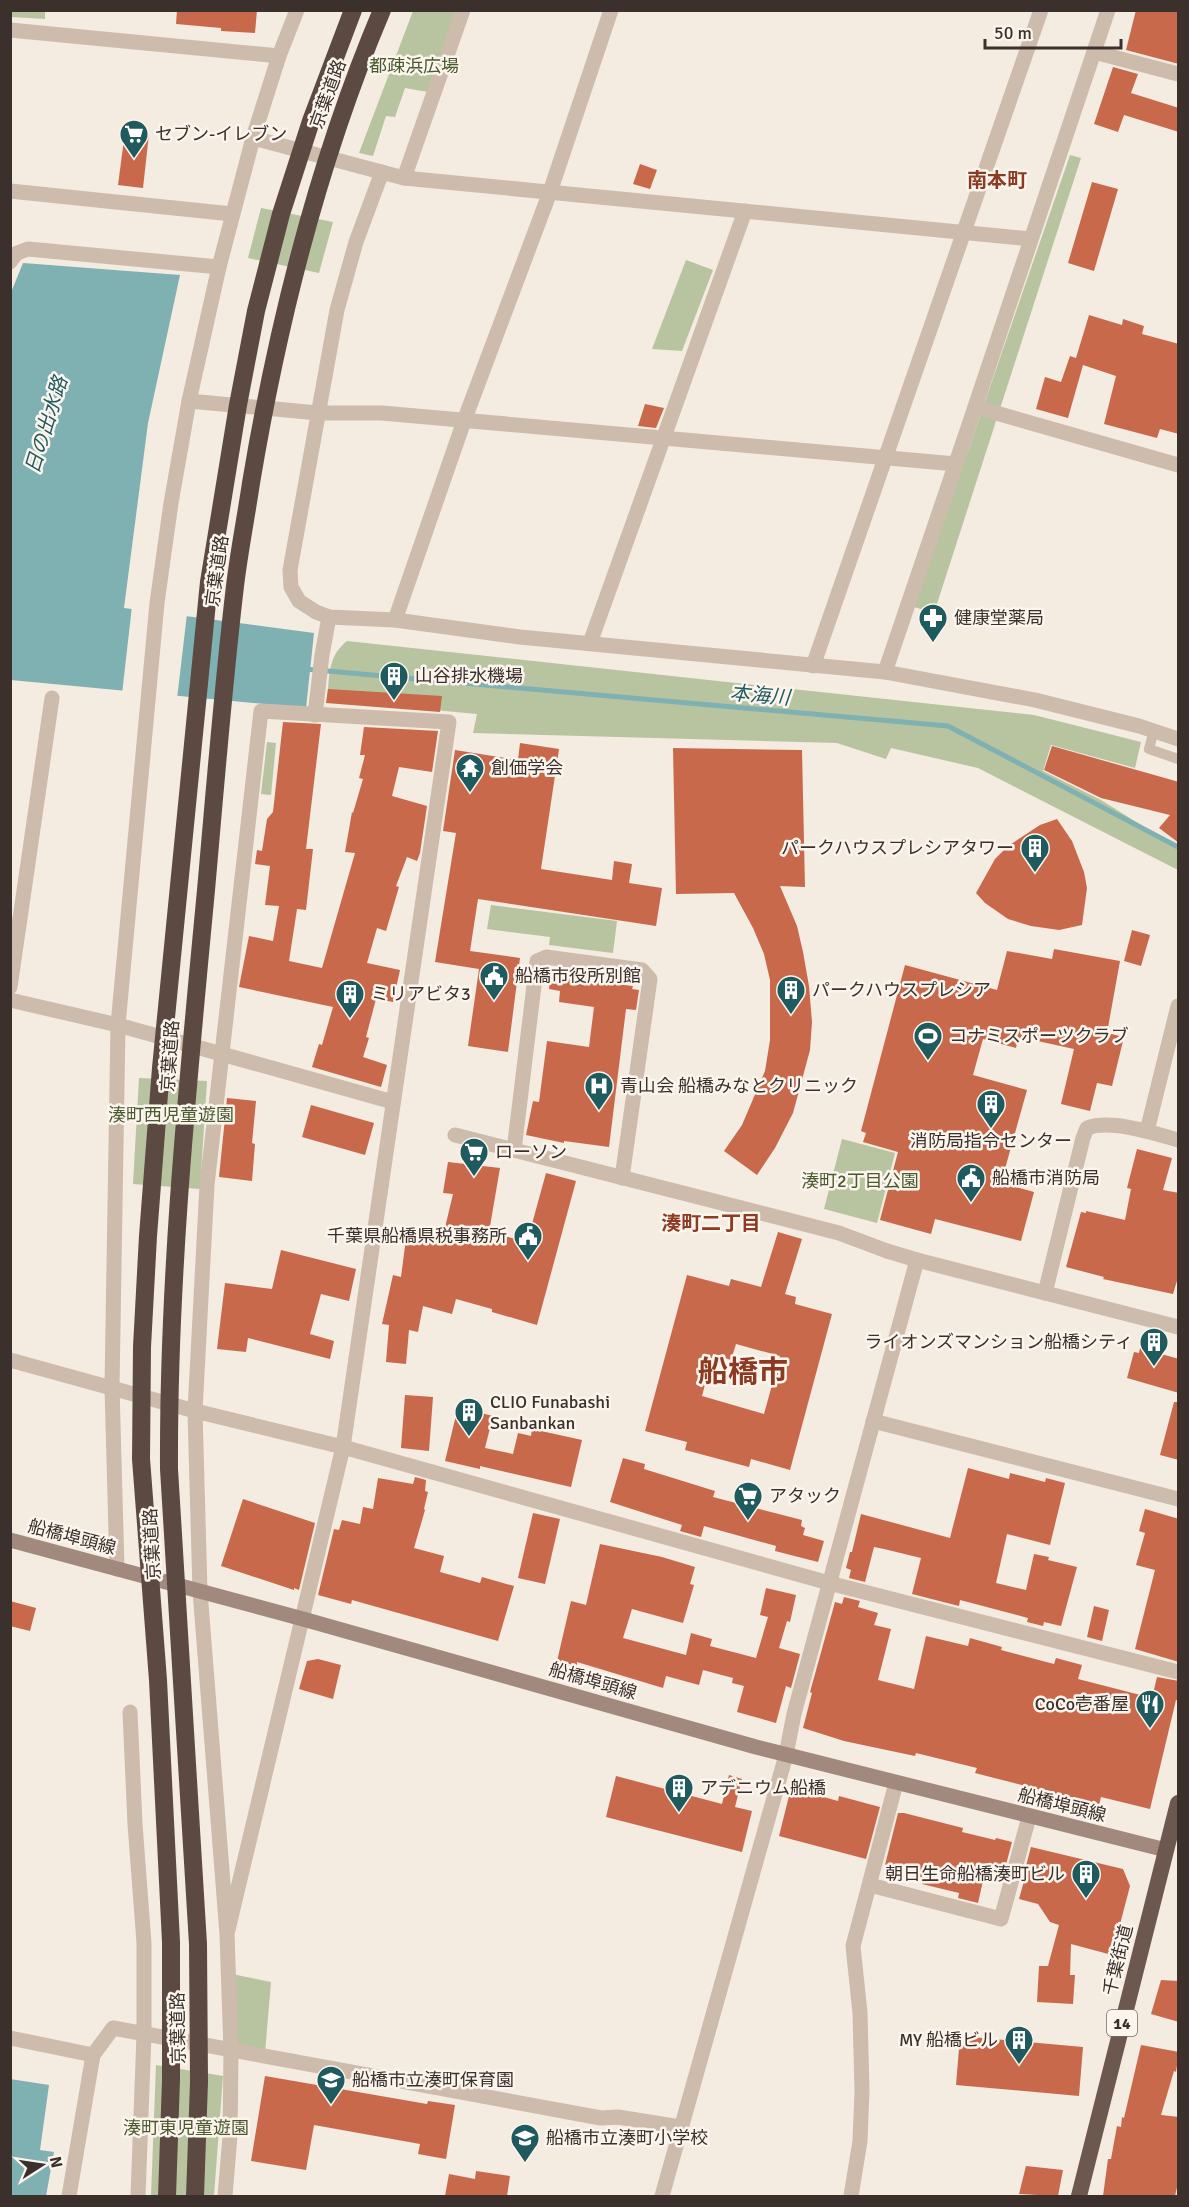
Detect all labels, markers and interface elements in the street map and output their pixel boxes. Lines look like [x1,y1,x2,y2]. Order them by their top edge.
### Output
scale bar [985,12,1122,50]
text: 50 m [994,22,1032,44]
park label: 都疎浜広場 [369,55,459,77]
street label: 京葉道路 [305,56,351,132]
supermarket icon: セブン-イレブン [118,118,150,160]
place label: セブン-イレブン [155,123,287,145]
district label: 南本町 [967,168,1027,193]
water label: 日の出水路 [20,372,74,477]
street label: 京葉道路 [201,534,233,608]
pharmacy icon: 健康堂薬局 [917,602,949,644]
place label: 健康堂薬局 [954,607,1044,629]
building icon: 山谷排水機場 [378,660,410,702]
place label: 山谷排水機場 [415,665,523,687]
water label: 本海川 [729,680,793,711]
temple icon: 創価学会 [454,752,486,794]
place label: 創価学会 [491,757,563,779]
building icon: パークハウスプレシアタワー [1019,832,1051,874]
place label: パークハウスプレシアタワー [781,837,1014,859]
public building icon: 船橋市役所別館 [478,960,510,1002]
place label: 船橋市役所別館 [515,965,641,987]
building icon: パークハウスプレシア [775,974,807,1016]
building icon: ミリアビタ3 [334,978,366,1020]
place label: パークハウスプレシア [812,979,991,1001]
place label: ミリアビタ3 [371,983,471,1005]
street label: 京葉道路 [157,1019,183,1093]
sports icon: コナミスポーツクラブ [912,1020,944,1062]
place label: コナミスポーツクラブ [949,1025,1129,1047]
hospital icon: 青山会 船橋みなとクリニック [583,1070,615,1112]
place label: 青山会 船橋みなとクリニック [620,1075,858,1097]
building icon: 消防局指令センター [975,1088,1007,1130]
park label: 湊町西児童遊園 [108,1104,234,1126]
place label: 消防局指令センター [910,1130,1072,1152]
supermarket icon: ローソン [458,1136,490,1178]
place label: ローソン [495,1141,567,1163]
public building icon: 船橋市消防局 [955,1162,987,1204]
place label: 船橋市消防局 [992,1167,1100,1189]
park label: 湊町2丁目公園 [801,1170,919,1192]
district label: 湊町二丁目 [661,1211,761,1236]
public building icon: 千葉県船橋県税事務所 [512,1220,544,1262]
place label: 千葉県船橋県税事務所 [327,1225,507,1247]
building icon: ライオンズマンション船橋シティ [1138,1326,1170,1368]
place label: ライオンズマンション船橋シティ [864,1331,1133,1353]
district label: 船橋市 [698,1354,788,1391]
place label: CLIO Funabashi Sanbankan [490,1391,610,1434]
building icon: CLIO Funabashi Sanbankan [453,1396,485,1438]
supermarket icon: アタック [732,1480,764,1522]
place label: アタック [769,1485,841,1507]
street label: 京葉道路 [139,1507,165,1581]
street label: 船橋埠頭線 [26,1515,118,1559]
street label: 船橋埠頭線 [547,1658,639,1704]
restaurant icon: CoCo壱番屋 [1134,1688,1166,1730]
place label: CoCo壱番屋 [1035,1693,1129,1715]
building icon: アデニウム船橋 [663,1772,695,1814]
place label: アデニウム船橋 [700,1777,826,1799]
street label: 船橋埠頭線 [1016,1783,1108,1827]
building icon: 朝日生命船橋湊町ビル [1070,1858,1102,1900]
place label: 朝日生命船橋湊町ビル [885,1863,1065,1885]
street label: 千葉街道 [1099,1922,1137,1998]
street label: 京葉道路 [166,1992,190,2064]
road number: 14 [1107,2010,1137,2036]
building icon: MY 船橋ビル [1003,2024,1035,2066]
place label: MY 船橋ビル [899,2029,998,2051]
school or university icon: 船橋市立湊町保育園 [315,2064,347,2106]
place label: 船橋市立湊町保育園 [352,2069,514,2091]
park label: 湊町東児童遊園 [123,2117,249,2139]
school or university icon: 船橋市立湊町小学校 [509,2122,541,2164]
place label: 船橋市立湊町小学校 [546,2127,708,2149]
north arrow [12,2135,72,2195]
text: N [45,2155,67,2170]

